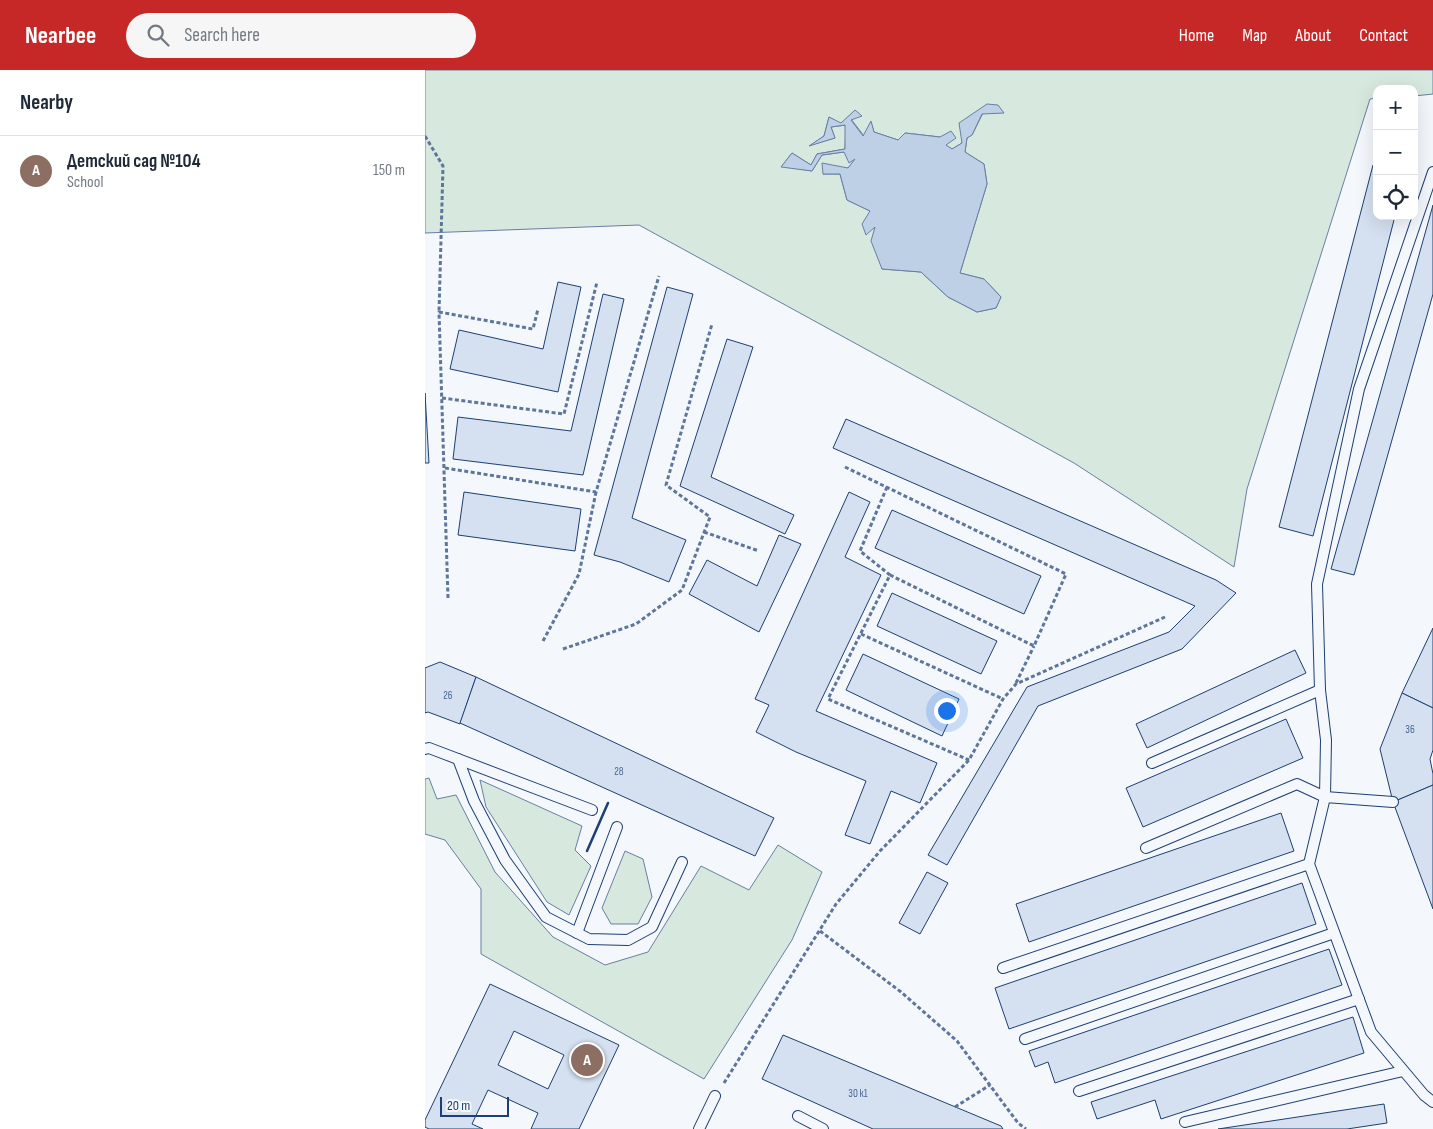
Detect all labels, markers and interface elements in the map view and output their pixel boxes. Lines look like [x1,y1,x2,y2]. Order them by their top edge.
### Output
search box [126,13,476,58]
text: Nearbee [25,21,96,50]
icon: search [144,21,172,49]
text: Search here [184,24,260,47]
text: Home [1179,25,1214,46]
text: Map [1242,25,1267,46]
text: About [1295,25,1331,46]
text: Contact [1359,25,1408,46]
map controls [1373,85,1418,220]
button: + [1373,85,1418,130]
text: Nearby [20,90,73,115]
button: − [1373,130,1418,175]
text: Детский сад №104 [67,150,200,173]
text: A [32,161,40,180]
text: 150 m [373,161,405,180]
text: School [67,173,103,192]
button: locate [1373,175,1418,220]
house number: 26 [443,689,453,702]
your location [934,698,960,724]
house number: 36 [1405,723,1415,736]
house number: 28 [614,765,624,778]
pin: A [571,1041,603,1079]
house number: 30 к1 [848,1087,868,1100]
scale bar [440,1094,509,1117]
text: 20 m [447,1097,470,1114]

